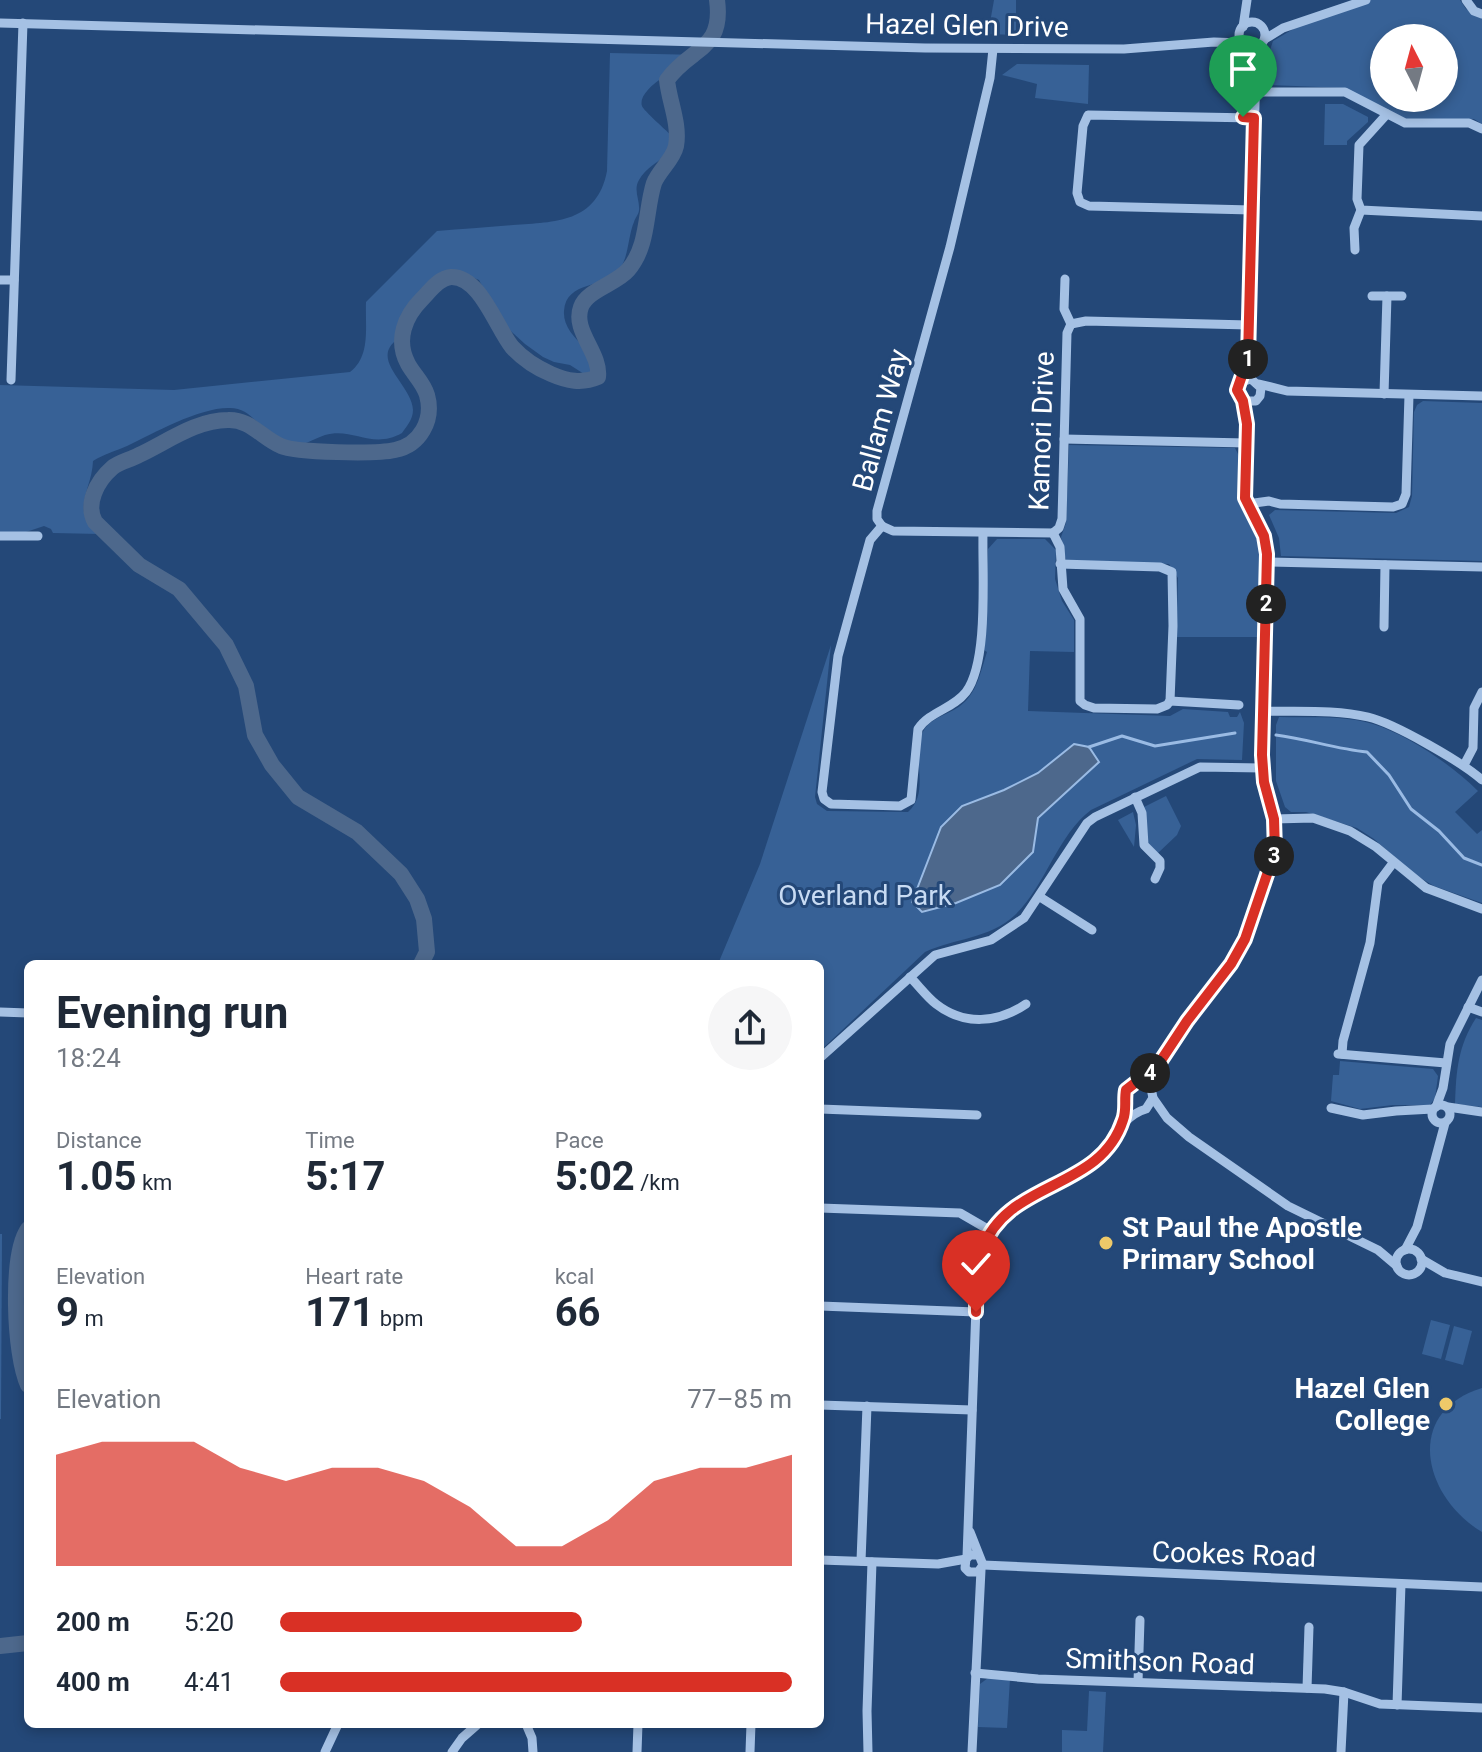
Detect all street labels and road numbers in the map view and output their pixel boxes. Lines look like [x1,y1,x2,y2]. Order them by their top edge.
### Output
street label: Hazel Glen Drive [865,7,1069,44]
street label: Ballam Way [846,345,915,495]
street label: Kamori Drive [1022,351,1061,511]
street label: Cookes Road [1151,1535,1317,1574]
street label: Smithson Road [1065,1642,1255,1681]

